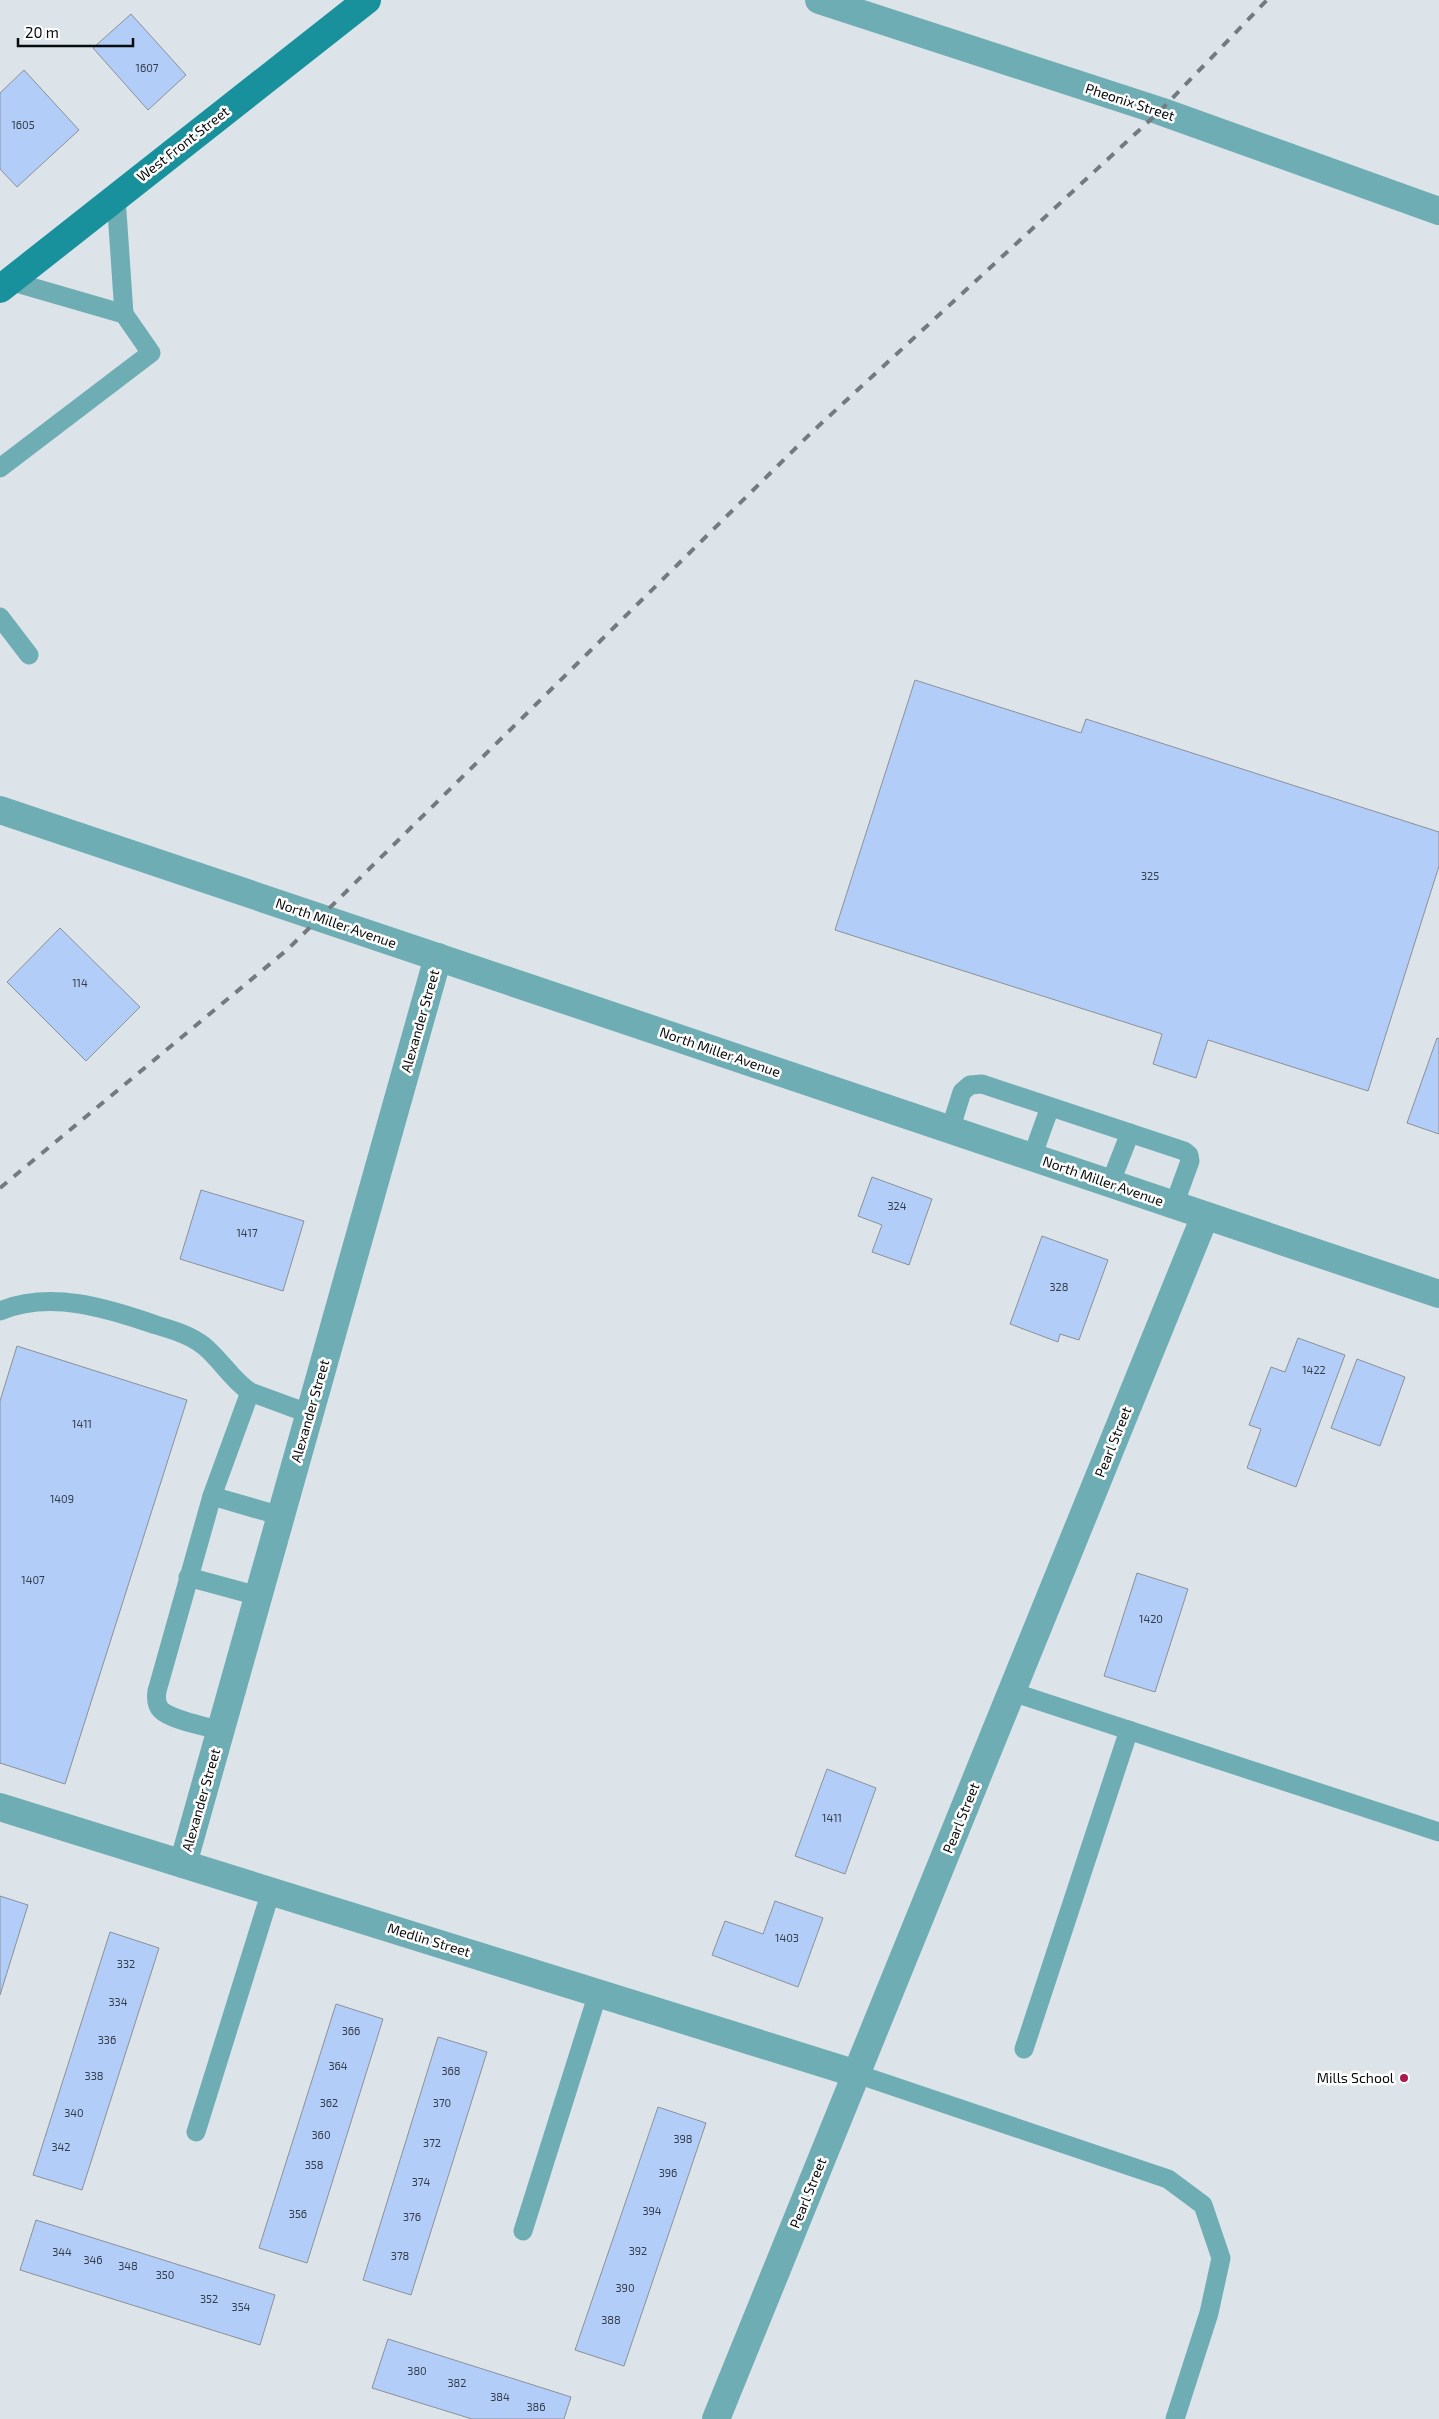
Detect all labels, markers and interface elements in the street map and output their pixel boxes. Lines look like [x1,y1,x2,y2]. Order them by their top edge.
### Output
scale bar [18,15,132,47]
text: 20 m [25,23,59,41]
house number: 1607 [136,61,159,74]
street label: Pheonix Street [1083,79,1177,124]
street label: West Front Street [133,102,232,185]
house number: 1605 [11,118,35,131]
house number: 325 [1141,869,1159,882]
street label: North Miller Avenue [274,894,399,951]
street label: Alexander Street [397,967,442,1074]
house number: 114 [72,976,88,989]
street label: North Miller Avenue [658,1023,783,1080]
street label: North Miller Avenue [1041,1152,1166,1209]
house number: 324 [887,1199,907,1212]
house number: 1417 [236,1226,258,1239]
house number: 328 [1050,1280,1068,1293]
street label: Alexander Street [287,1357,332,1464]
house number: 1422 [1302,1363,1326,1376]
street label: Pearl Street [1091,1404,1134,1480]
house number: 1411 [72,1417,92,1430]
house number: 1409 [50,1492,74,1505]
house number: 1407 [21,1573,45,1586]
house number: 1420 [1139,1612,1163,1625]
street label: Alexander Street [178,1746,223,1853]
street label: Pearl Street [939,1780,982,1856]
house number: 1411 [822,1811,842,1824]
street label: Medlin Street [386,1919,473,1960]
house number: 1403 [775,1931,799,1944]
house number: 332 [117,1957,135,1970]
house number: 334 [109,1995,128,2008]
house number: 366 [342,2024,360,2037]
house number: 336 [98,2033,116,2046]
house number: 364 [328,2059,348,2072]
house number: 368 [441,2064,461,2077]
house number: 338 [85,2069,103,2082]
place label: Mills School [1317,2069,1395,2086]
marker: Mills School [1398,2072,1410,2084]
house number: 362 [320,2096,338,2109]
house number: 370 [433,2096,451,2109]
house number: 340 [64,2106,84,2119]
house number: 360 [311,2128,331,2141]
house number: 398 [673,2132,693,2145]
house number: 372 [423,2136,441,2149]
house number: 342 [51,2140,71,2153]
street label: Pearl Street [786,2155,829,2231]
house number: 358 [305,2158,323,2171]
house number: 396 [659,2166,677,2179]
house number: 374 [412,2175,430,2188]
house number: 394 [642,2204,662,2217]
house number: 356 [289,2207,307,2220]
house number: 376 [403,2210,421,2223]
house number: 392 [629,2244,647,2257]
house number: 344 [52,2245,72,2258]
house number: 378 [391,2249,409,2262]
house number: 346 [83,2253,103,2266]
house number: 348 [118,2259,138,2272]
house number: 350 [156,2268,174,2281]
house number: 390 [615,2281,635,2294]
house number: 352 [200,2292,218,2305]
house number: 354 [232,2300,251,2313]
house number: 388 [601,2313,621,2326]
house number: 380 [407,2364,427,2377]
house number: 382 [448,2376,466,2389]
house number: 384 [490,2390,510,2403]
house number: 386 [526,2400,546,2413]

